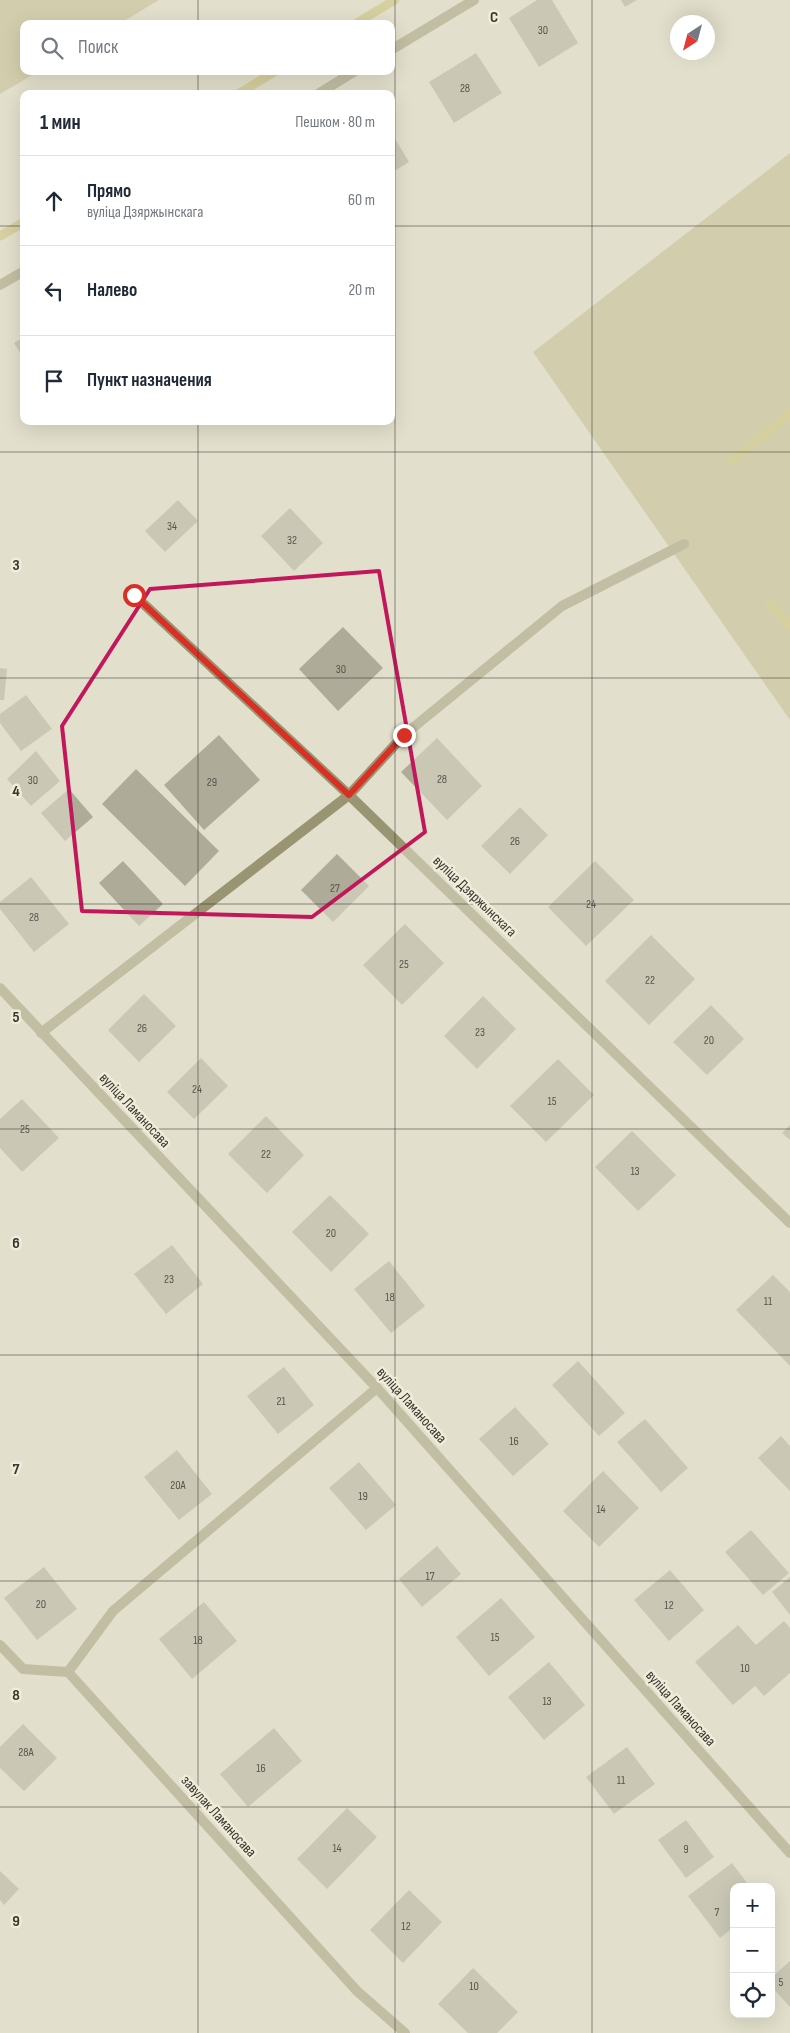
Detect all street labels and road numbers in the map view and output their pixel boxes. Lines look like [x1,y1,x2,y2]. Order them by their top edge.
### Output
street label: вуліца Дзяржынскага [429,852,521,941]
street label: вуліца Ламаносава [95,1069,174,1152]
street label: вуліца Ламаносава [373,1363,451,1447]
street label: вуліца Ламаносава [642,1666,720,1750]
street label: завулак Ламаносава [177,1771,261,1861]

